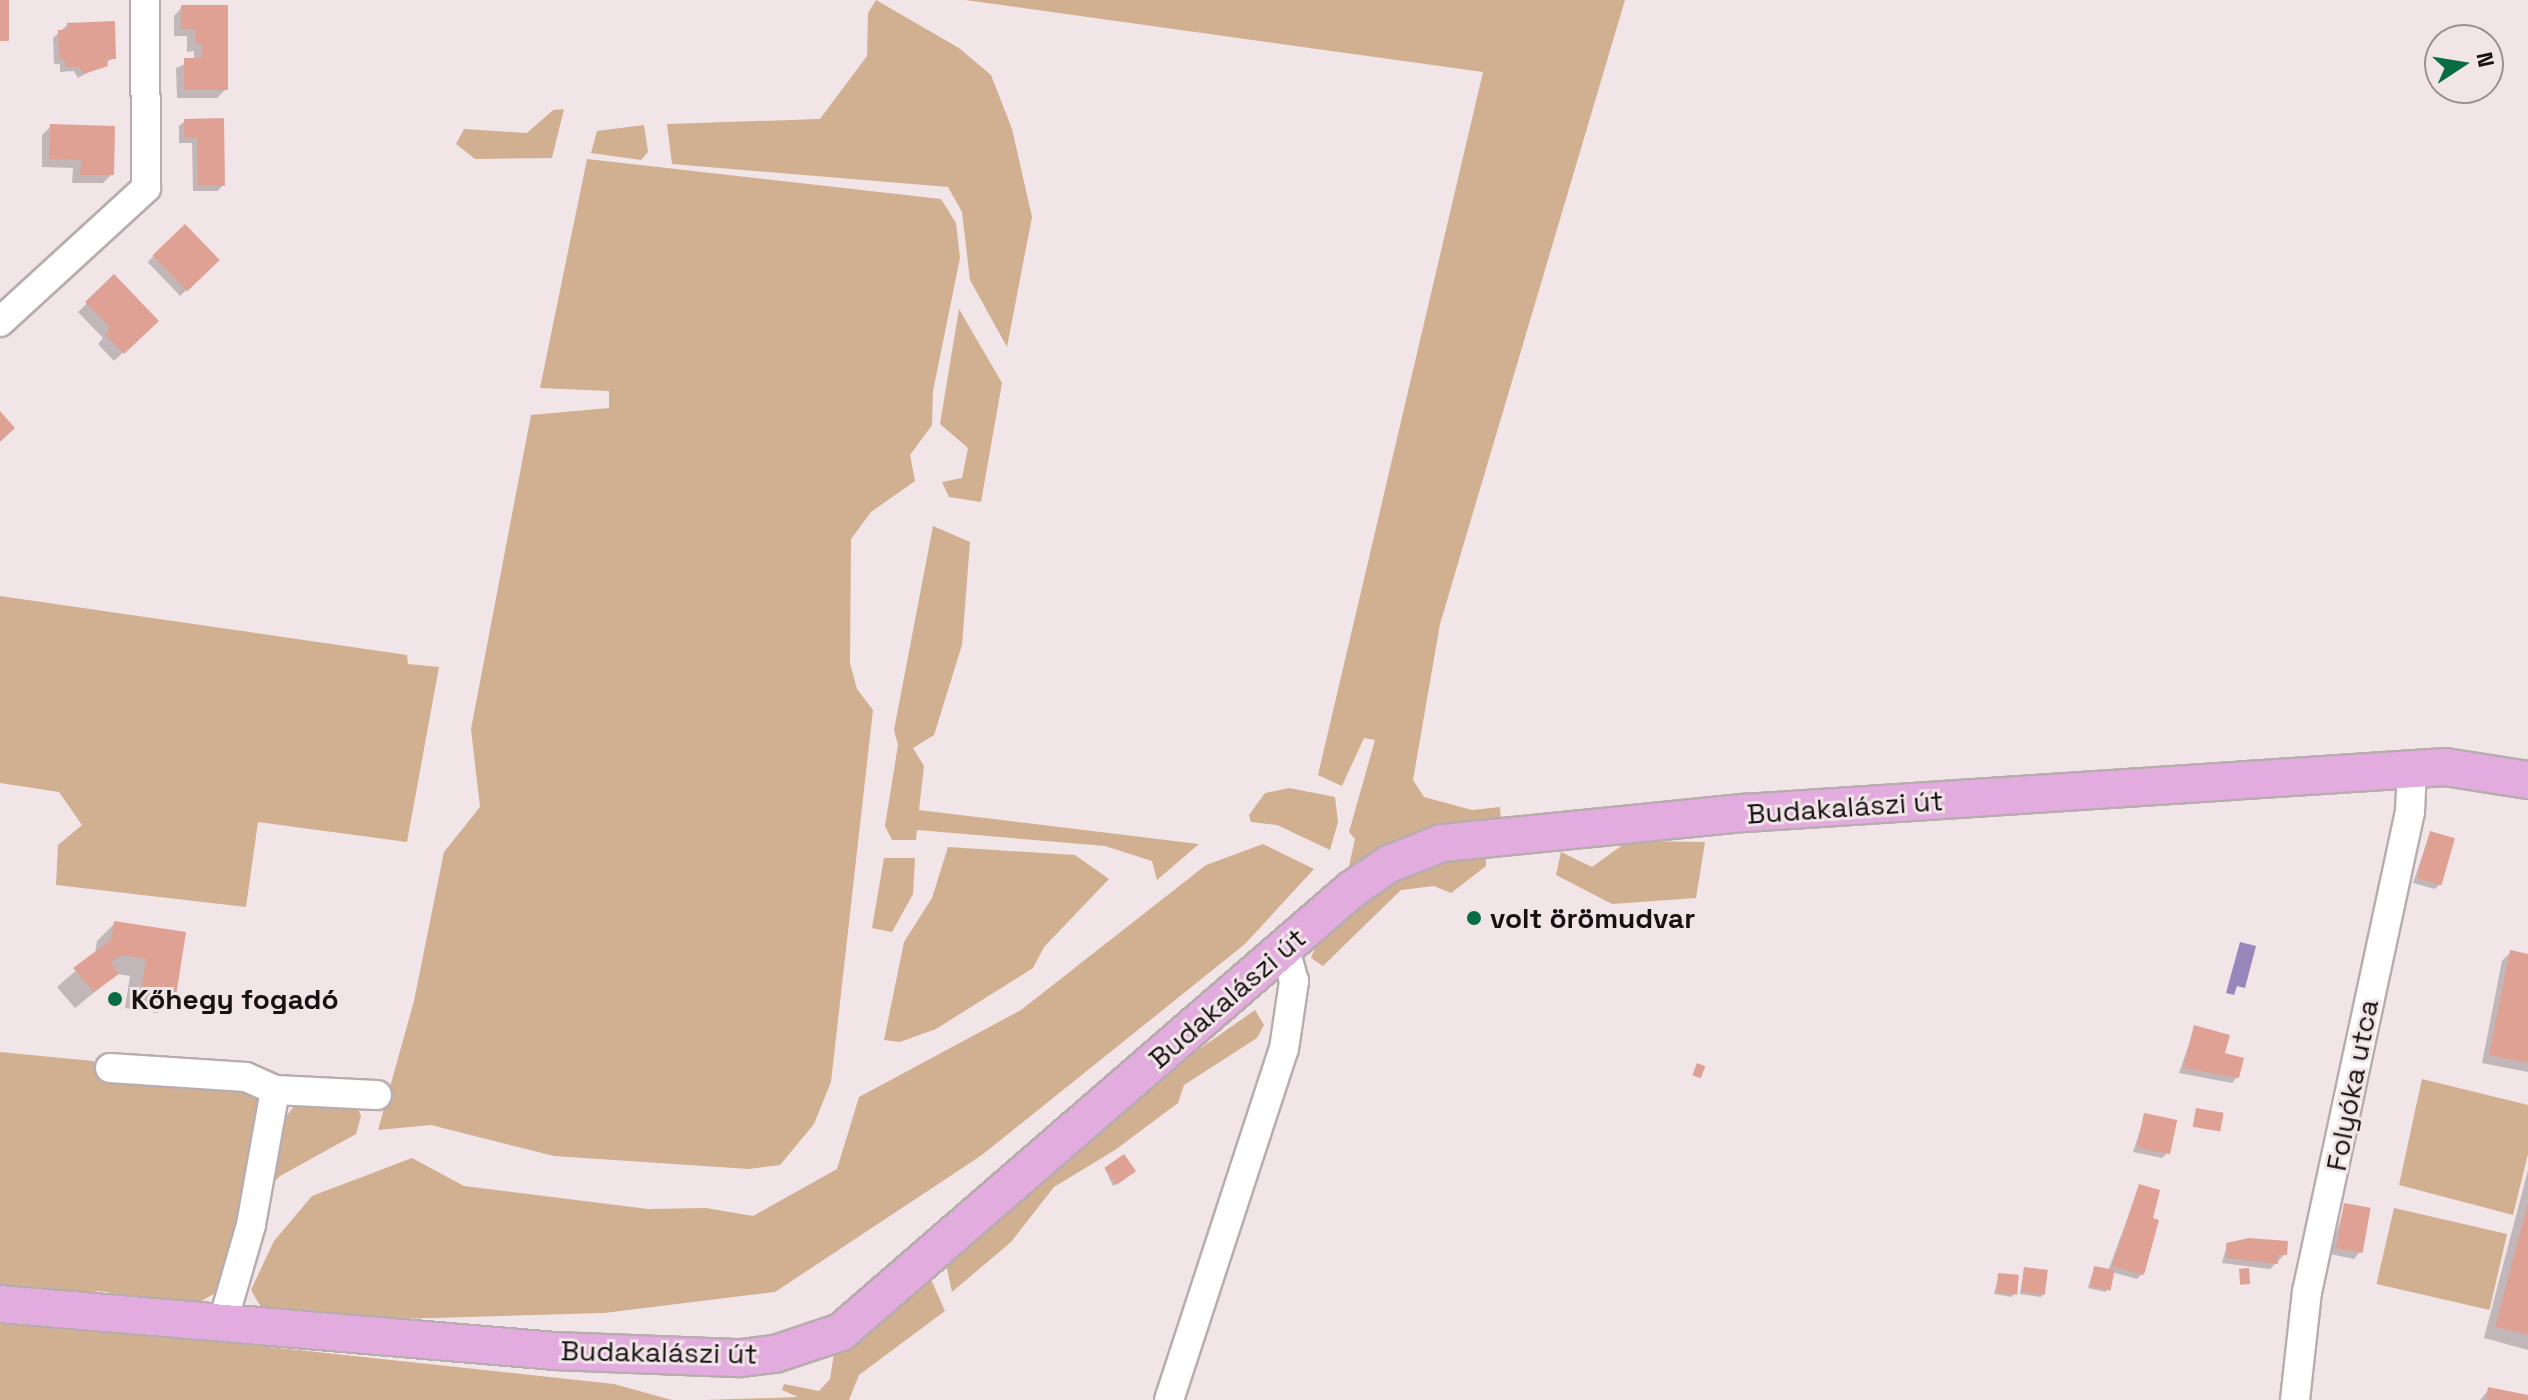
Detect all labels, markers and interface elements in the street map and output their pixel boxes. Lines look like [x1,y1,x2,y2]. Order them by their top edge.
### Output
north arrow [2424,24,2504,104]
text: N [2470,49,2501,70]
street label: Budakalászi út [1746,783,1944,831]
place label: volt örömudvar [1490,901,1695,935]
marker: volt örömudvar [1465,909,1483,927]
street label: Budakalászi út [1142,921,1312,1075]
place label: Kőhegy fogadó [131,982,339,1016]
marker: Kőhegy fogadó [106,990,124,1008]
street label: Folyóka utca [2319,996,2385,1174]
street label: Budakalászi út [560,1333,758,1371]

